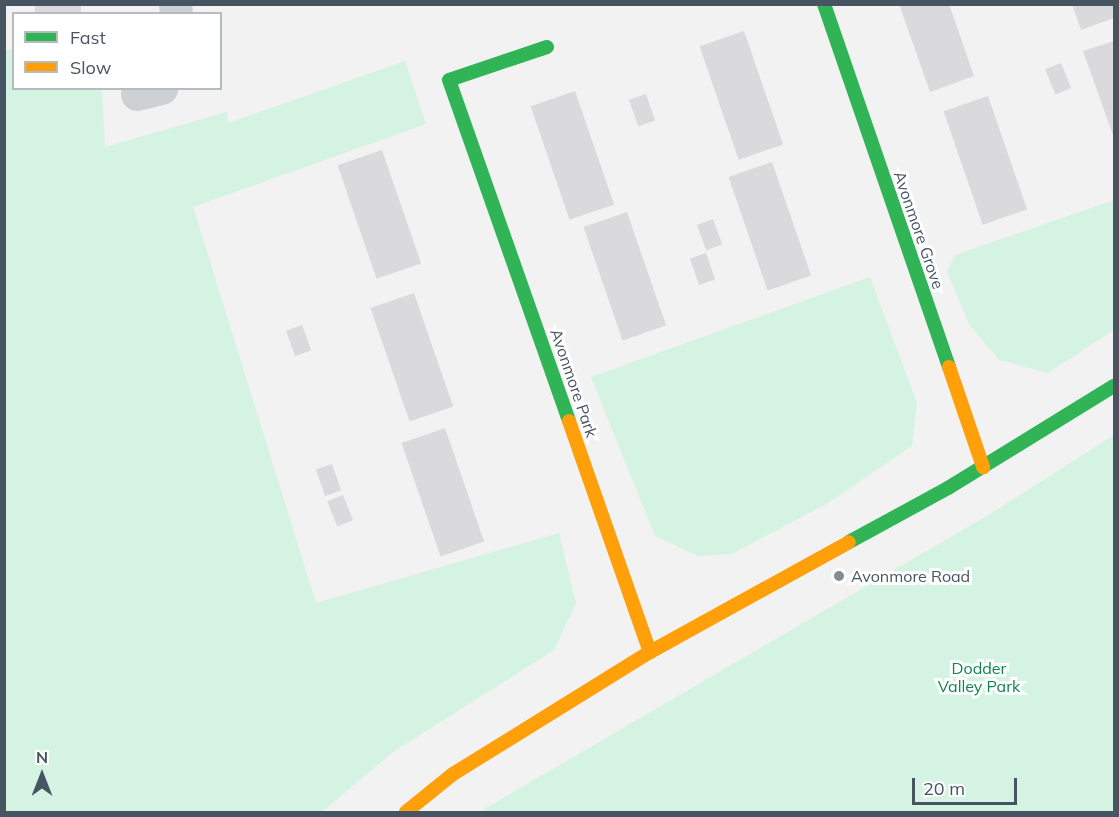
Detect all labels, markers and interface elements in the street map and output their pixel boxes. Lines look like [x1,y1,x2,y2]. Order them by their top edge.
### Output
legend [12,12,222,90]
text: Fast [70,26,106,49]
text: Slow [70,56,111,79]
street label: Avonmore Grove [890,168,948,292]
street label: Avonmore Park [546,326,602,440]
place label: Avonmore Road [851,566,970,586]
marker: Avonmore Road [832,569,846,583]
park label: Dodder Valley Park [938,658,1020,696]
north arrow [12,745,72,805]
text: N [36,747,48,767]
scale bar [915,766,1020,804]
text: 20 m [923,777,965,800]

